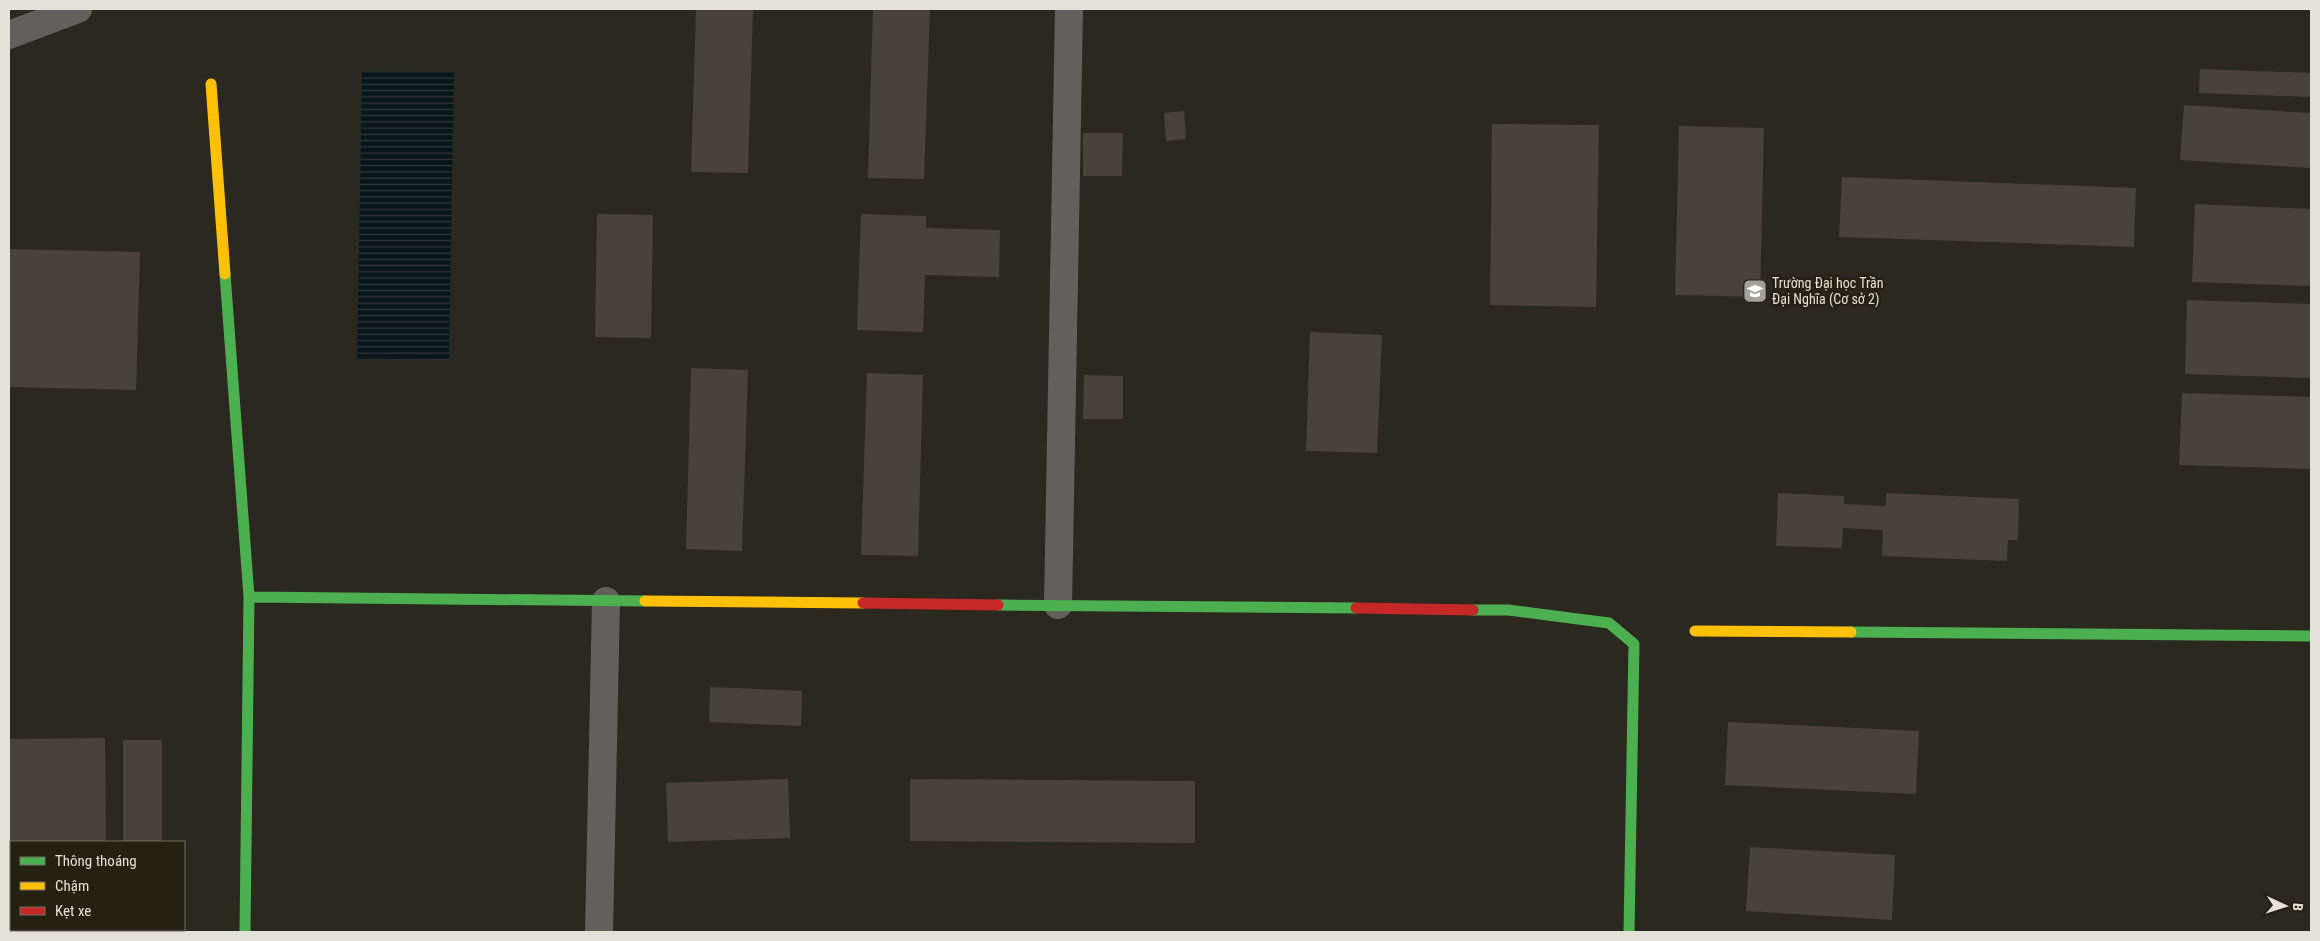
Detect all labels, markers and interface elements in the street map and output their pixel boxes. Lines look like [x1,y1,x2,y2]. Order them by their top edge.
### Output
place label: Trường Đại học Trần Đại Nghĩa (Cơ sở 2) [1772,275,1883,308]
school or university icon: Trường Đại học Trần Đại Nghĩa (Cơ sở 2) [1742,278,1768,304]
legend [10,841,185,931]
text: Thông thoáng [55,852,137,870]
text: Chậm [55,877,89,895]
north arrow [2260,881,2310,931]
text: Kẹt xe [55,902,91,920]
text: B [2290,902,2306,912]

